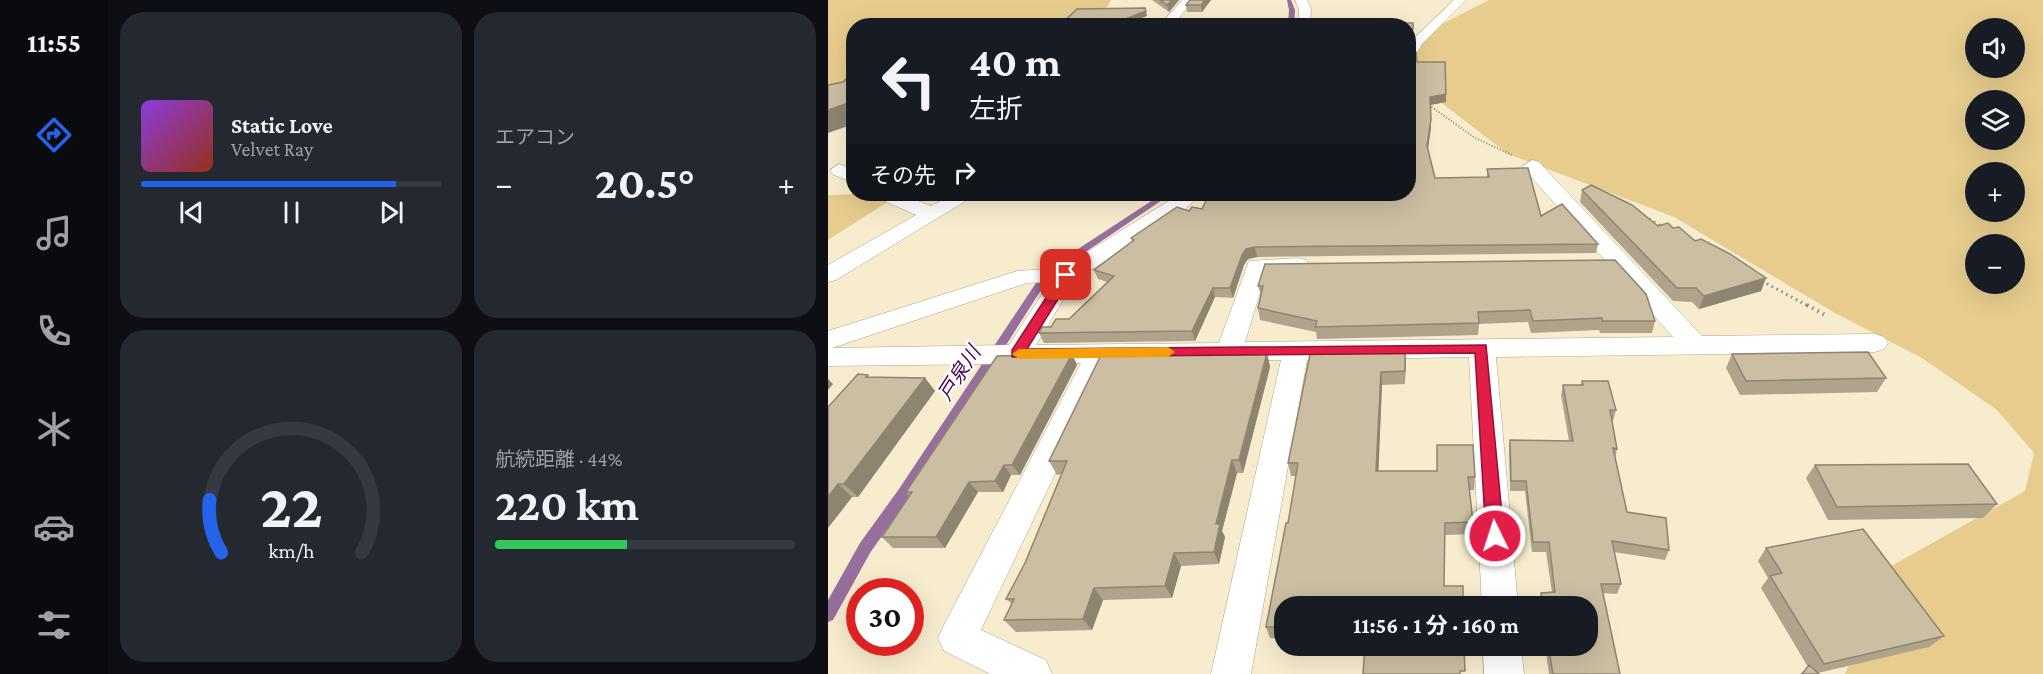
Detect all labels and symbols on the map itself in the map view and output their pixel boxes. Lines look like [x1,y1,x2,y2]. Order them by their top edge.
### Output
pin [1040,249,1091,300]
water label: 戸泉川 [933,340,986,404]
position arrow [1463,504,1527,568]
speed limit sign: 30 [846,578,924,656]

